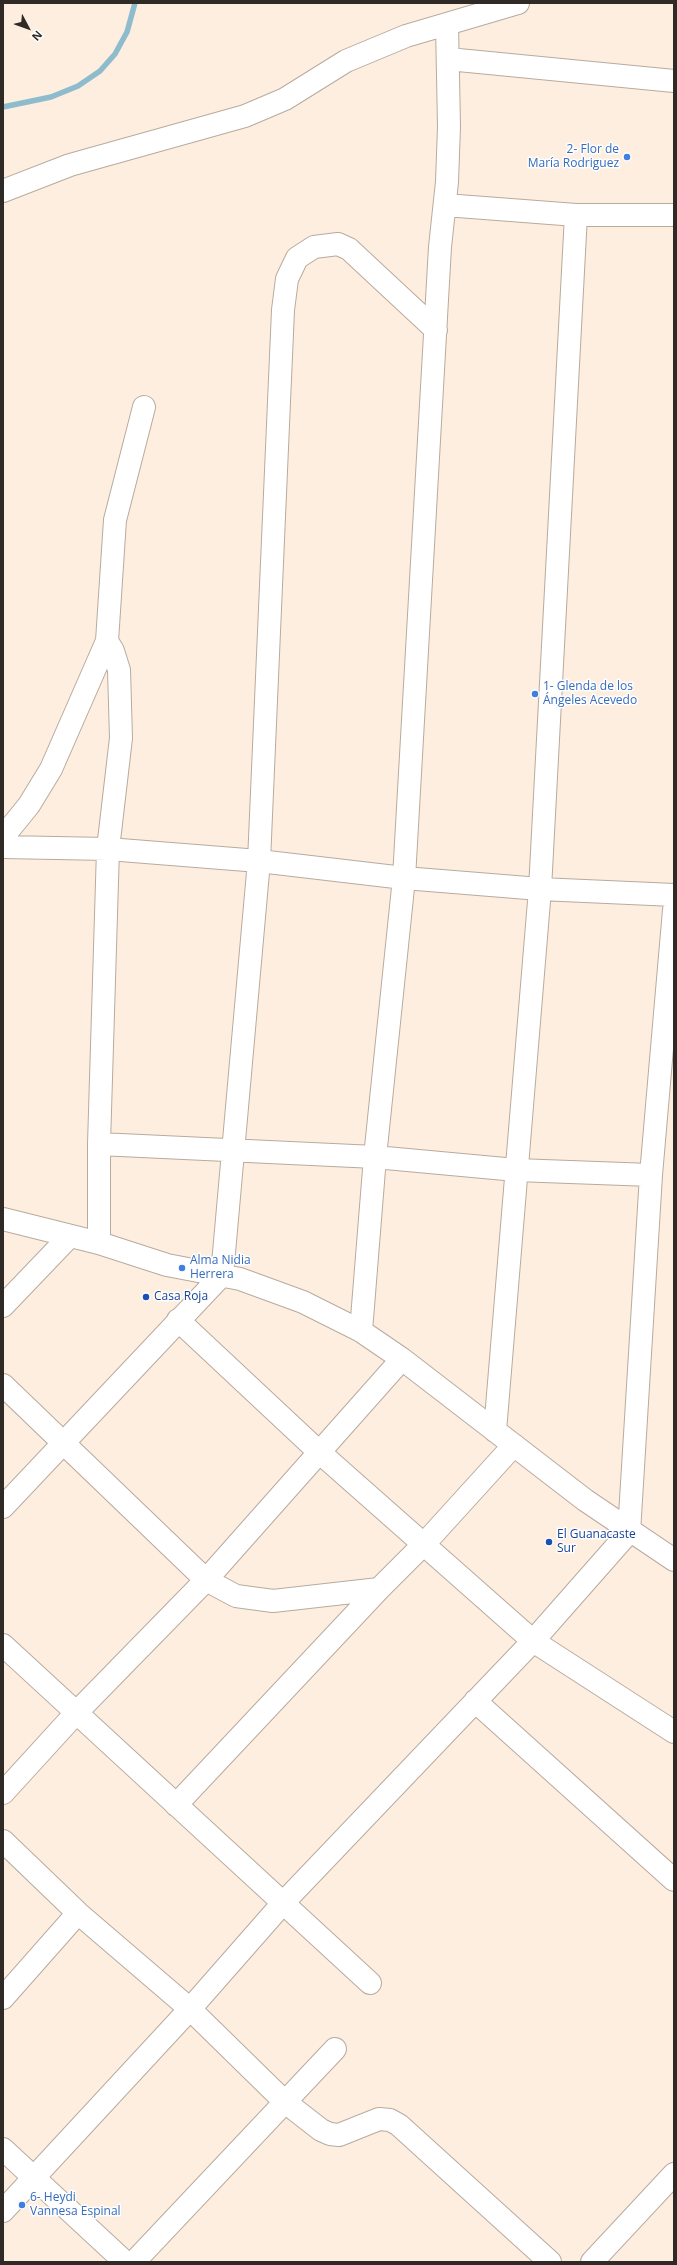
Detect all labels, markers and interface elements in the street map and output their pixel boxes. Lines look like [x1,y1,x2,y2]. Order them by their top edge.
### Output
north arrow [8,8,48,48]
text: N [29,28,46,44]
place label: 2- Flor de María Rodriguez [528,143,619,171]
marker: 2- Flor de María Rodriguez [622,152,632,162]
place label: 1- Glenda de los Ángeles Acevedo [543,680,637,708]
marker: 1- Glenda de los Ángeles Acevedo [530,689,540,699]
place label: Alma Nidia Herrera [190,1254,251,1282]
marker: Alma Nidia Herrera [177,1263,187,1273]
place label: Casa Roja [154,1290,208,1304]
marker: Casa Roja [141,1292,151,1302]
place label: El Guanacaste Sur [557,1528,636,1556]
marker: El Guanacaste Sur [544,1537,554,1547]
place label: 6- Heydi Vannesa Espinal [30,2191,121,2219]
marker: 6- Heydi Vannesa Espinal [17,2200,27,2210]

